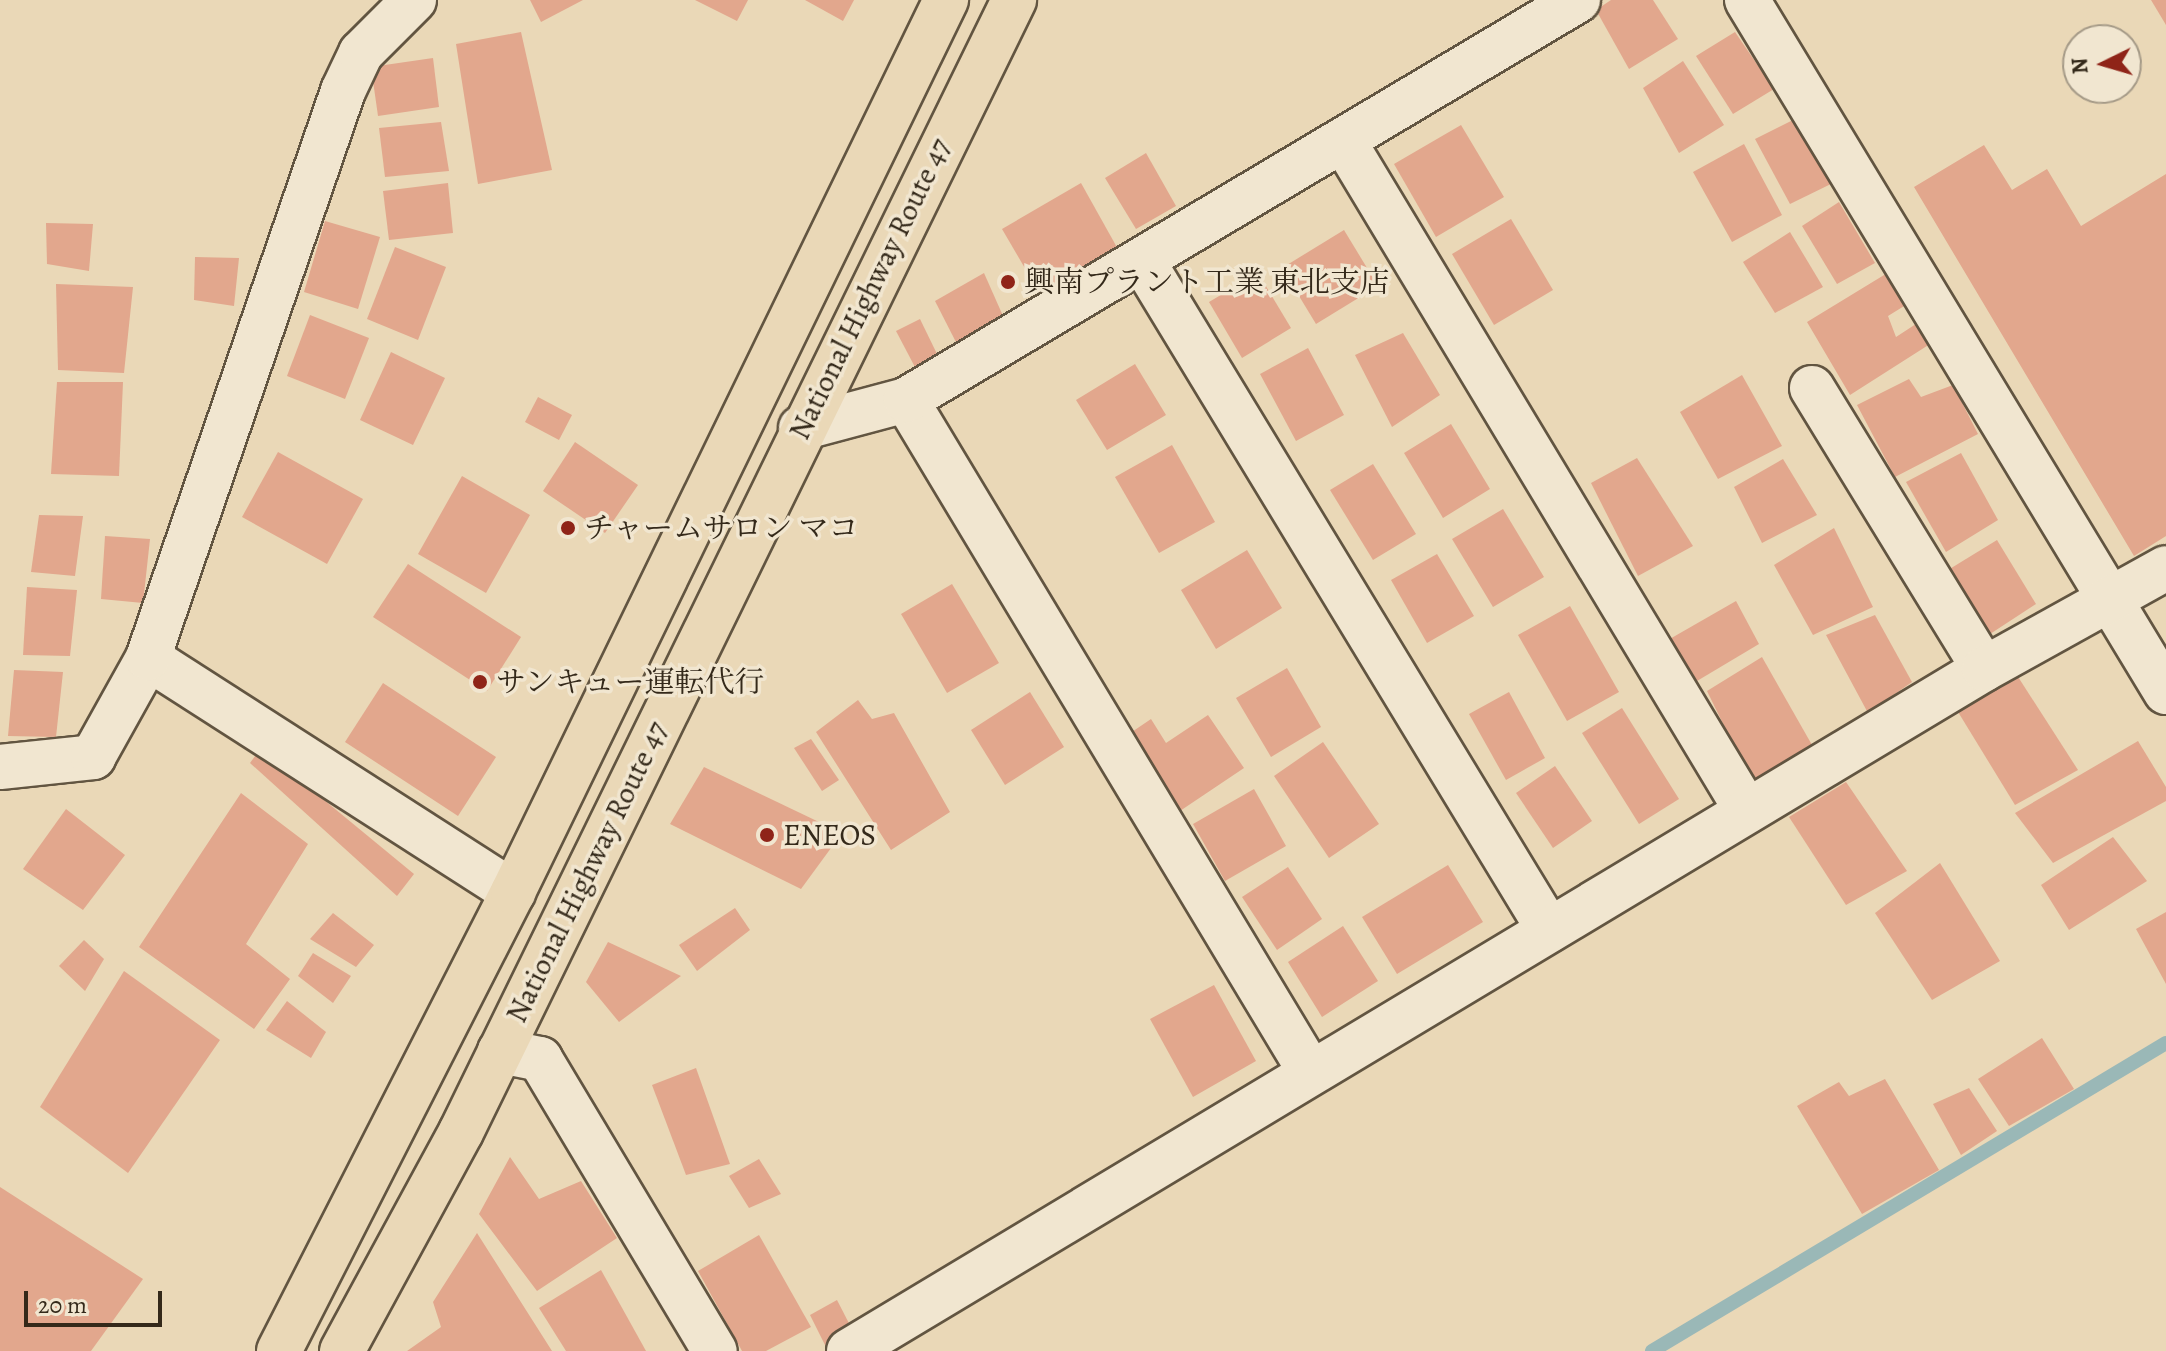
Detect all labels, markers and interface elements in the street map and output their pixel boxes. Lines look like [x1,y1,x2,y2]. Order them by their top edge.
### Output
north arrow [2062,24,2142,104]
text: N [2064,57,2096,75]
street label: National Highway Route 47 [781,133,959,445]
place label: 興南プラント工業 東北支店 [1024,264,1390,300]
marker: 興南プラント工業 東北支店 [999,273,1017,291]
place label: チャームサロン マコ [584,510,860,546]
marker: チャームサロン マコ [559,519,577,537]
place label: サンキュー運転代行 [496,664,766,700]
marker: サンキュー運転代行 [471,673,489,691]
street label: National Highway Route 47 [498,716,676,1028]
place label: ENEOS [783,817,876,853]
marker: ENEOS [758,826,776,844]
scale bar [28,1275,166,1325]
text: 20 m [38,1289,87,1321]

